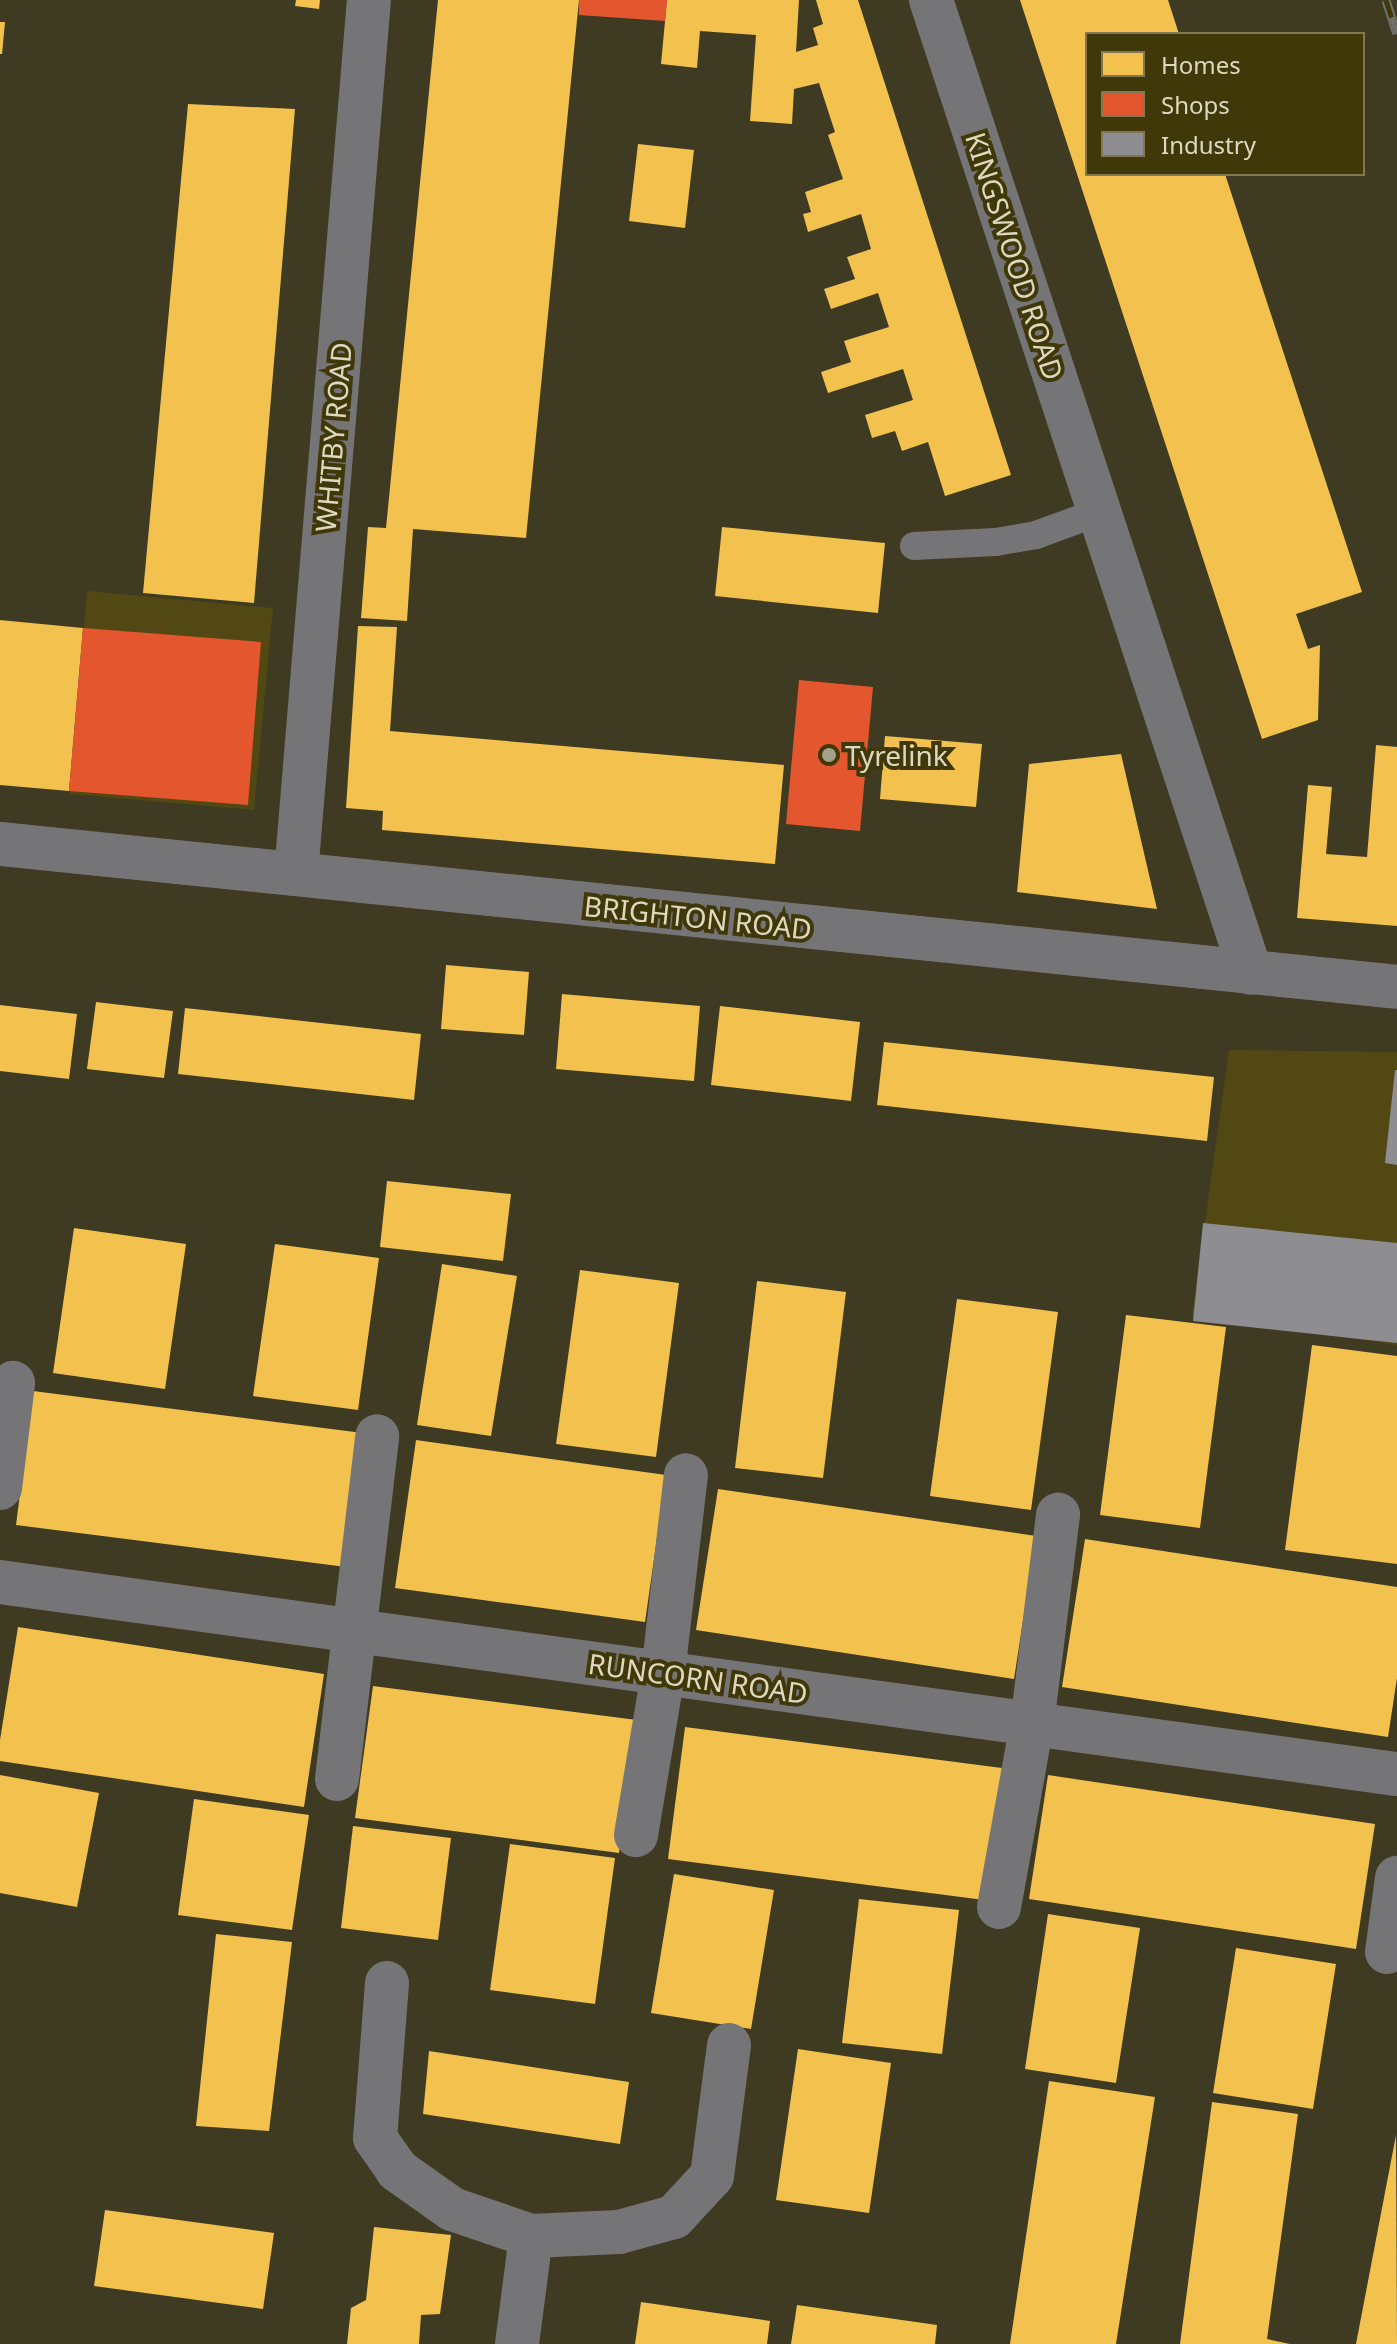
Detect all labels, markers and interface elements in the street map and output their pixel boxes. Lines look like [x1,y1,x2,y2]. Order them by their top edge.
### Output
legend [1085,32,1365,176]
text: Homes [1161,48,1241,81]
text: Shops [1161,88,1230,121]
street label: KINGSWOOD ROAD [959,128,1071,384]
text: Industry [1161,128,1256,161]
street label: WHITBY ROAD [308,341,358,533]
place label: Tyrelink [845,738,948,772]
marker: Tyrelink [820,746,838,764]
street label: BRIGHTON ROAD [583,888,813,946]
street label: RUNCORN ROAD [586,1646,810,1710]

